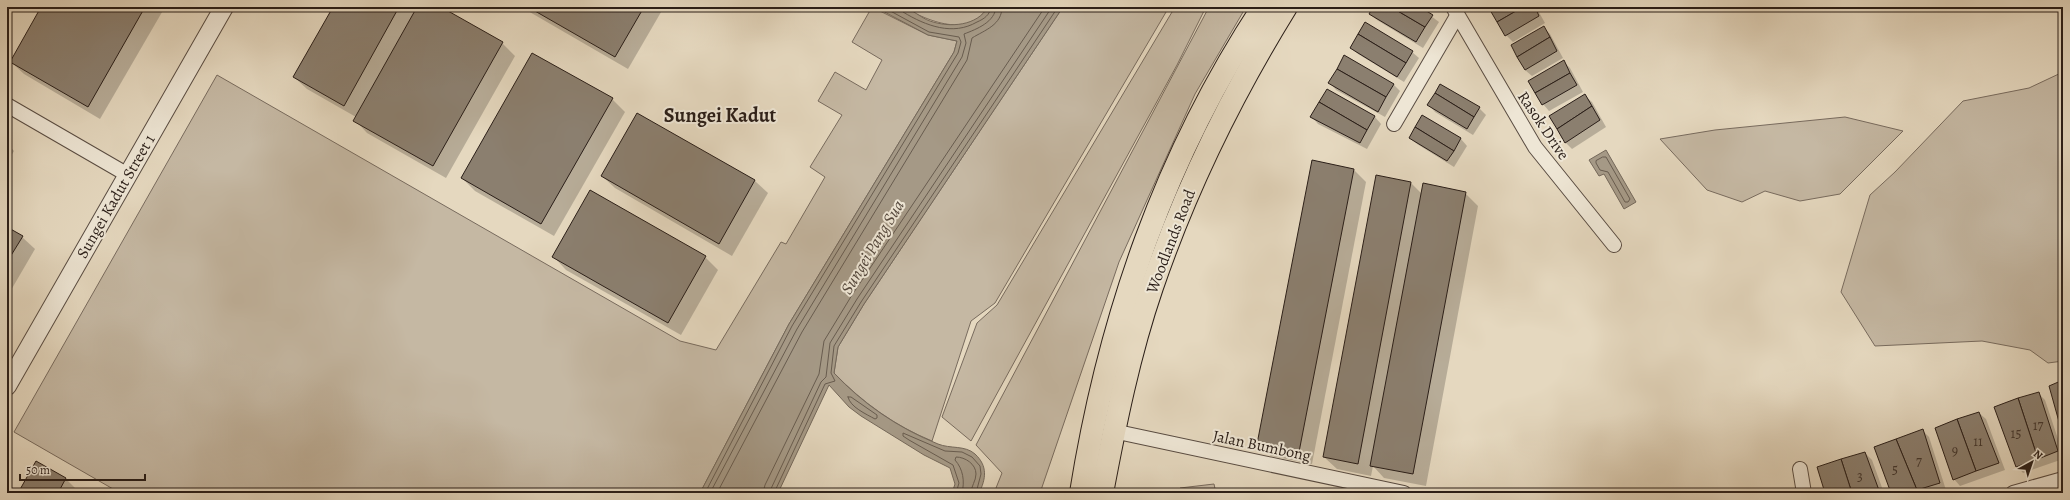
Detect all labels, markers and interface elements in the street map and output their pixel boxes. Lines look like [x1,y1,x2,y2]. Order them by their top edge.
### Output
street label: Rasok Drive [1512,87,1574,164]
district label: Sungei Kadut [664,102,777,129]
street label: Sungei Kadut Street 1 [71,130,161,263]
street label: Woodlands Road [1141,186,1201,298]
water label: Sungei Pang Sua [835,196,910,299]
house number: 17 [2033,416,2043,435]
house number: 15 [2011,424,2021,443]
street label: Jalan Bumbong [1211,425,1313,467]
house number: 11 [1973,432,1983,451]
house number: 9 [1952,441,1958,460]
north arrow [2012,442,2052,482]
text: N [2030,446,2046,463]
house number: 7 [1916,452,1922,471]
scale bar [20,456,145,482]
house number: 5 [1892,460,1898,479]
text: 50 m [26,462,50,478]
house number: 3 [1857,467,1863,486]

